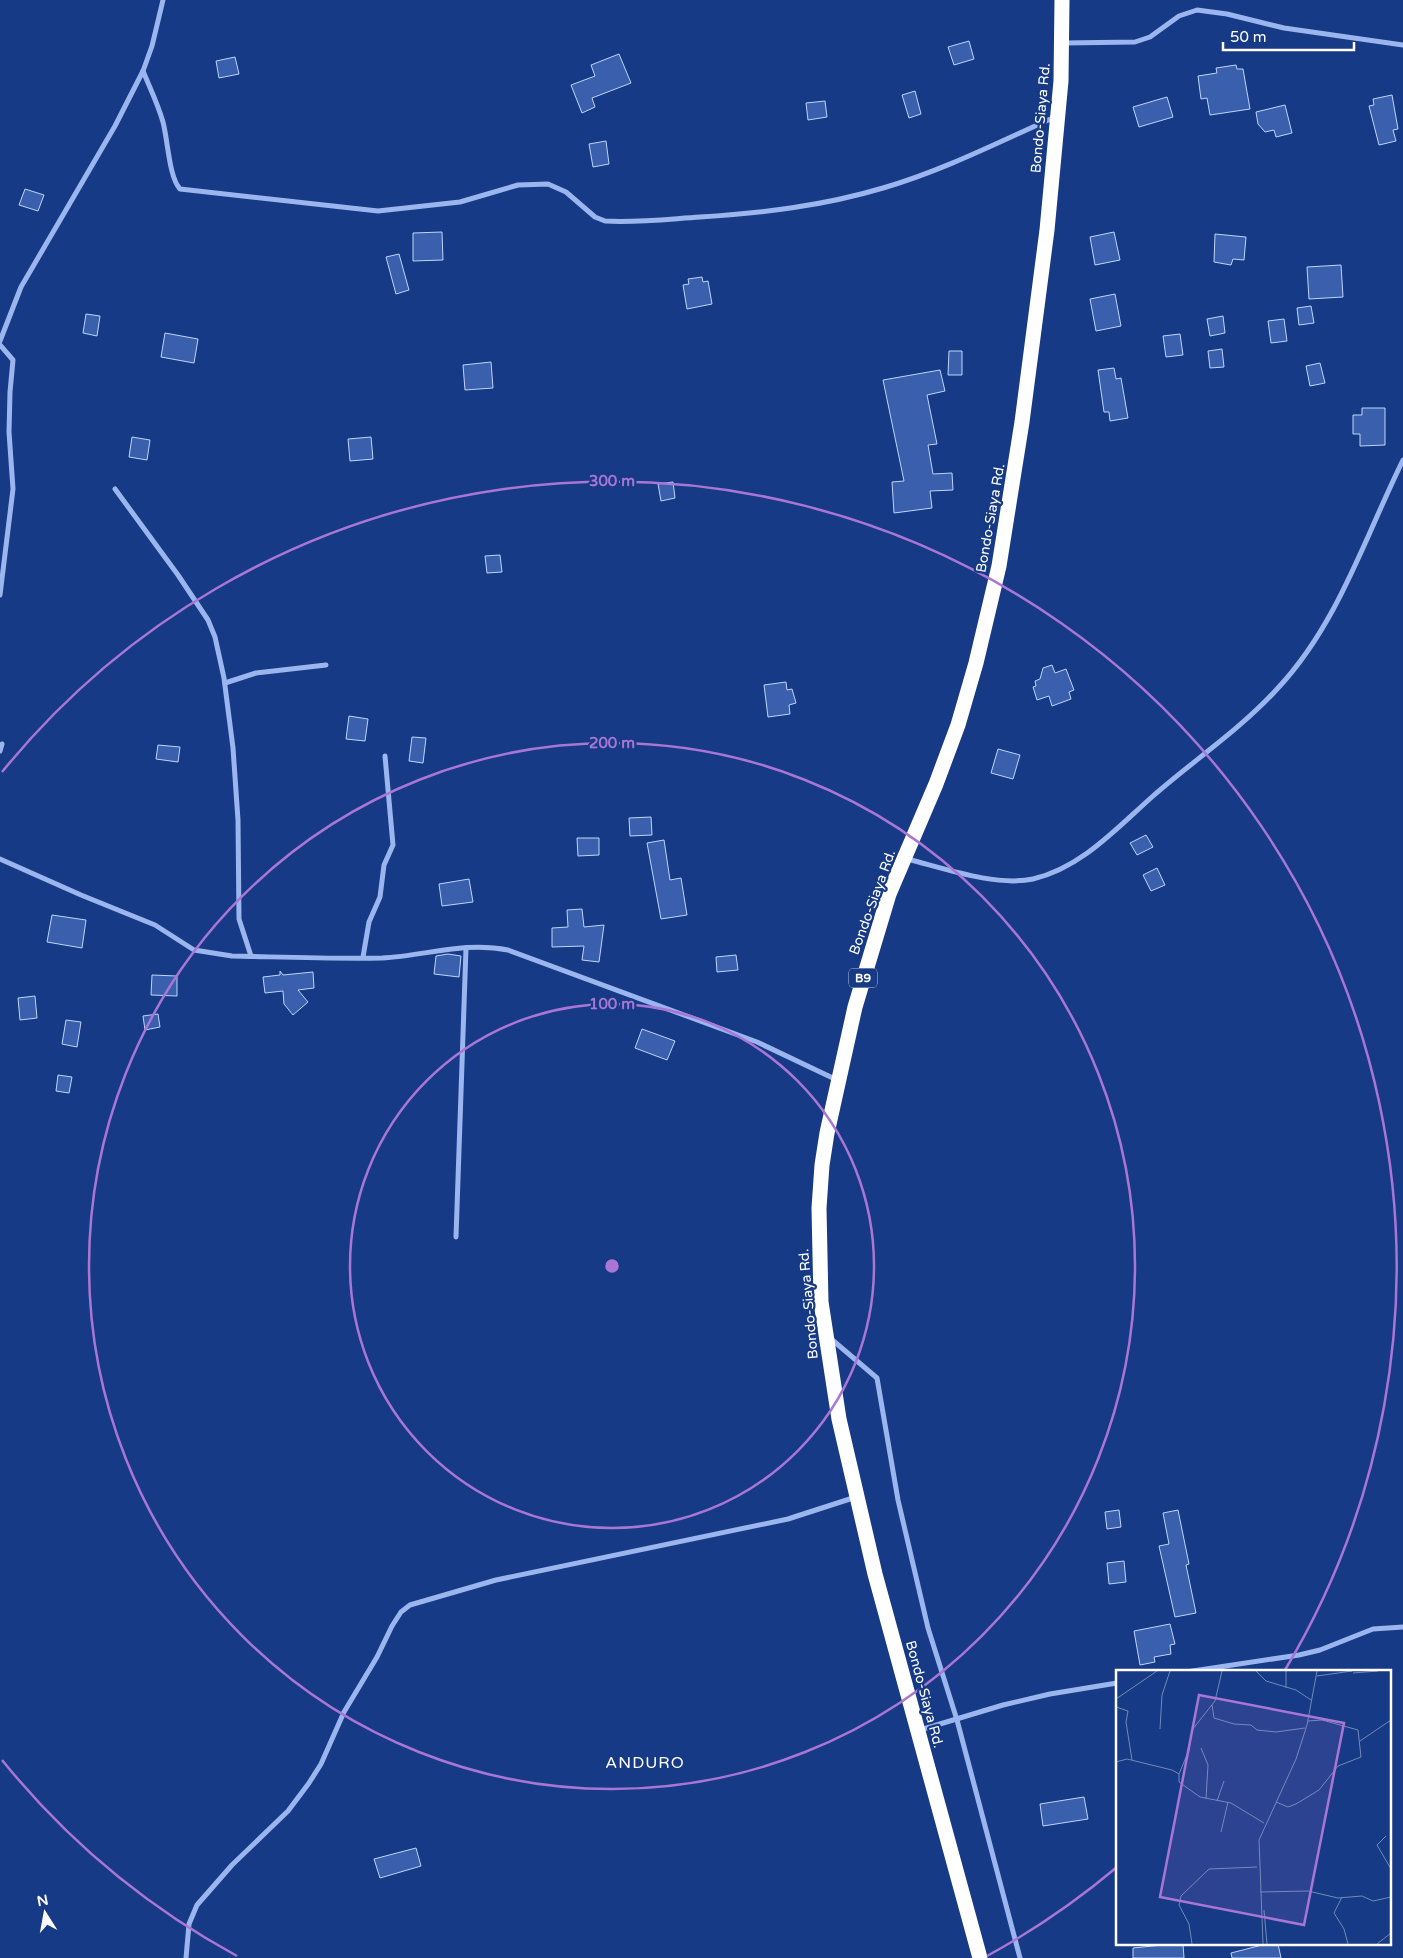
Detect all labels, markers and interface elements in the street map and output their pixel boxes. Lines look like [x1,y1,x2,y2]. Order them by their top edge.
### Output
scale bar [1223,20,1354,52]
text: 50 m [1230,28,1267,46]
street label: Bondo-Siaya Rd. [1027,62,1054,174]
street label: Bondo-Siaya Rd. [973,462,1008,574]
text: 300 m [589,472,635,490]
text: 200 m [589,734,635,752]
street label: Bondo-Siaya Rd. [846,847,899,957]
road number: B9 [849,968,877,988]
text: 100 m [589,995,635,1013]
street label: Bondo-Siaya Rd. [795,1248,822,1360]
centre of rings [603,1257,621,1275]
street label: Bondo-Siaya Rd. [902,1639,947,1750]
inset map [1116,1670,1390,1946]
district label: ANDURO [605,1753,685,1773]
north arrow [20,1888,70,1938]
text: N [35,1891,50,1910]

